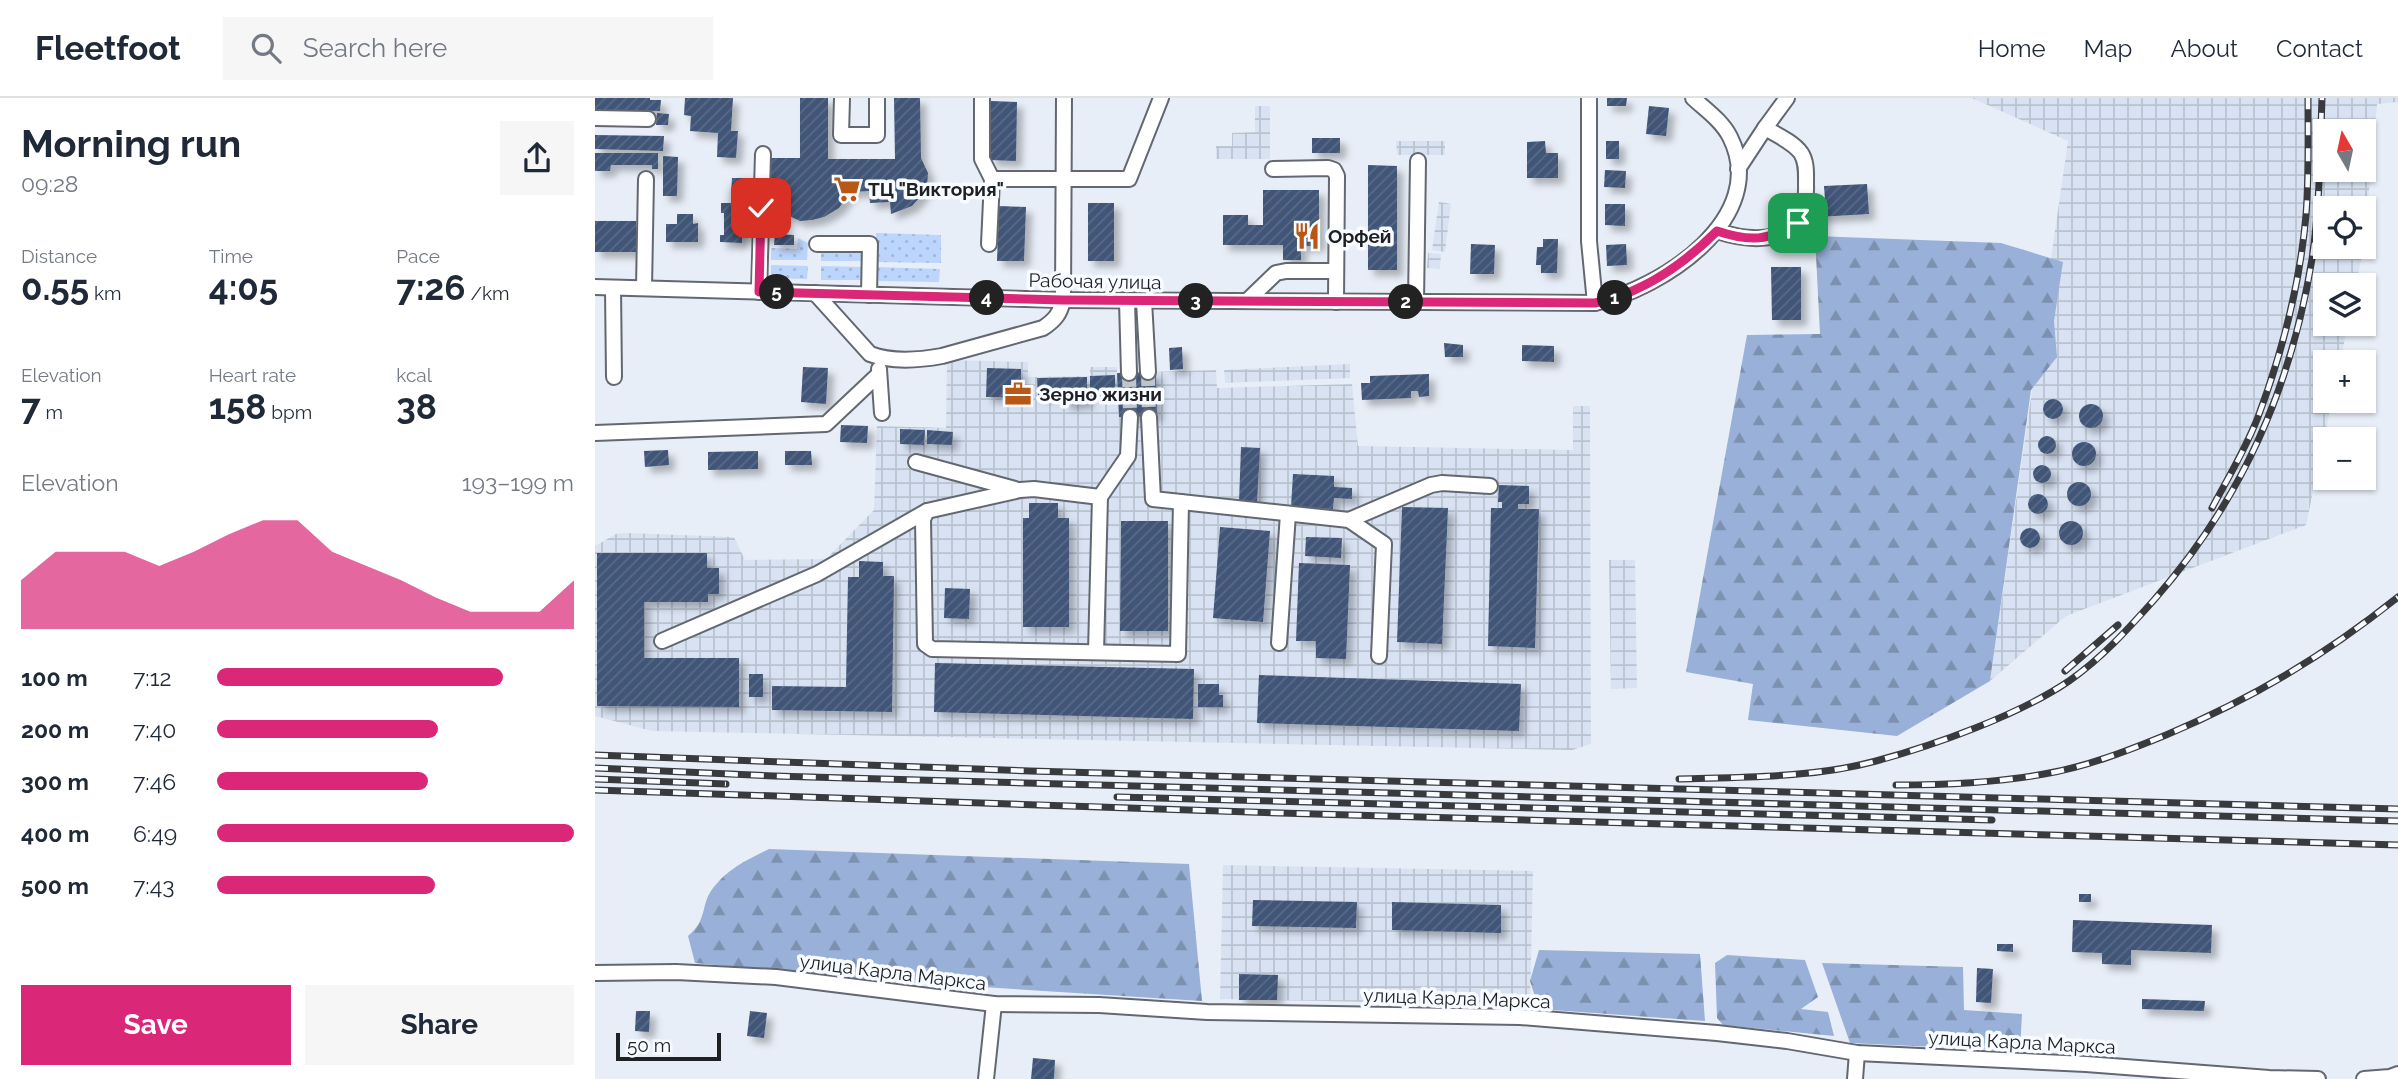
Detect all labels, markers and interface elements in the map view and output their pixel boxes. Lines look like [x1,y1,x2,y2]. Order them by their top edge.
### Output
search box [223,17,713,80]
text: Fleetfoot [35,29,181,68]
icon: search [247,29,285,67]
text: Search here [303,33,447,63]
text: Home [1978,34,2046,63]
text: Map [2084,34,2132,63]
text: About [2170,34,2238,63]
text: Contact [2276,34,2363,63]
north arrow [2313,119,2377,182]
map controls [2313,119,2376,490]
text: Morning run [21,121,241,166]
button: share [500,121,574,195]
text: 09:28 [21,170,79,197]
supermarket icon: ТЦ "Виктория" [832,174,862,204]
pin [731,178,791,238]
place label: ТЦ "Виктория" [868,178,1004,200]
icon: check [742,189,780,227]
pin [1768,193,1828,253]
button: locate [2313,196,2376,259]
icon: arrive [1779,204,1817,242]
restaurant icon: Орфей [1292,221,1322,251]
place label: Орфей [1328,225,1392,247]
text: Distance [21,245,97,267]
text: Time [209,245,253,267]
text: Pace [396,245,440,267]
text: 0.55 [21,267,89,308]
text: 4:05 [209,267,278,308]
text: 7:26 [396,267,466,308]
street label: Рабочая улица [1028,269,1162,293]
button: layers [2313,273,2376,336]
pin: 5 [759,274,795,310]
text: 5 [771,280,782,302]
pin: 4 [969,280,1005,316]
pin: 1 [1597,280,1633,316]
text: km [89,282,122,304]
text: /km [466,282,509,304]
pin: 3 [1179,284,1213,318]
pin: 2 [1389,284,1423,320]
text: 4 [981,286,992,308]
text: 1 [1610,286,1619,308]
text: 3 [1190,289,1201,311]
text: 2 [1400,290,1411,312]
button: + [2313,350,2376,413]
text: Elevation [21,364,102,386]
text: Heart rate [209,364,296,386]
text: kcal [396,364,432,386]
office icon: Зерно жизни [1003,379,1033,409]
place label: Зерно жизни [1039,383,1162,405]
text: 7 [21,386,41,427]
text: 158 [209,386,266,427]
text: 38 [396,386,437,427]
text: m [41,401,63,423]
text: bpm [266,401,312,423]
button: − [2313,427,2376,490]
text: Elevation [21,469,119,496]
text: 193–199 m [462,469,574,496]
text: 100 m [21,664,88,691]
text: 7:12 [133,664,171,691]
text: 200 m [21,716,89,743]
text: 7:40 [133,716,176,743]
text: 300 m [21,768,89,795]
text: 7:46 [133,768,176,795]
text: 400 m [21,820,89,847]
text: 6:49 [133,820,177,847]
text: 500 m [21,872,89,899]
text: 7:43 [133,872,174,899]
street label: улица Карла Маркса [799,950,987,994]
street label: улица Карла Маркса [1363,984,1551,1012]
button: Save [21,985,291,1065]
button: Share [305,985,574,1065]
street label: улица Карла Маркса [1928,1026,2116,1058]
scale bar [616,1030,721,1062]
text: 50 m [627,1034,671,1056]

